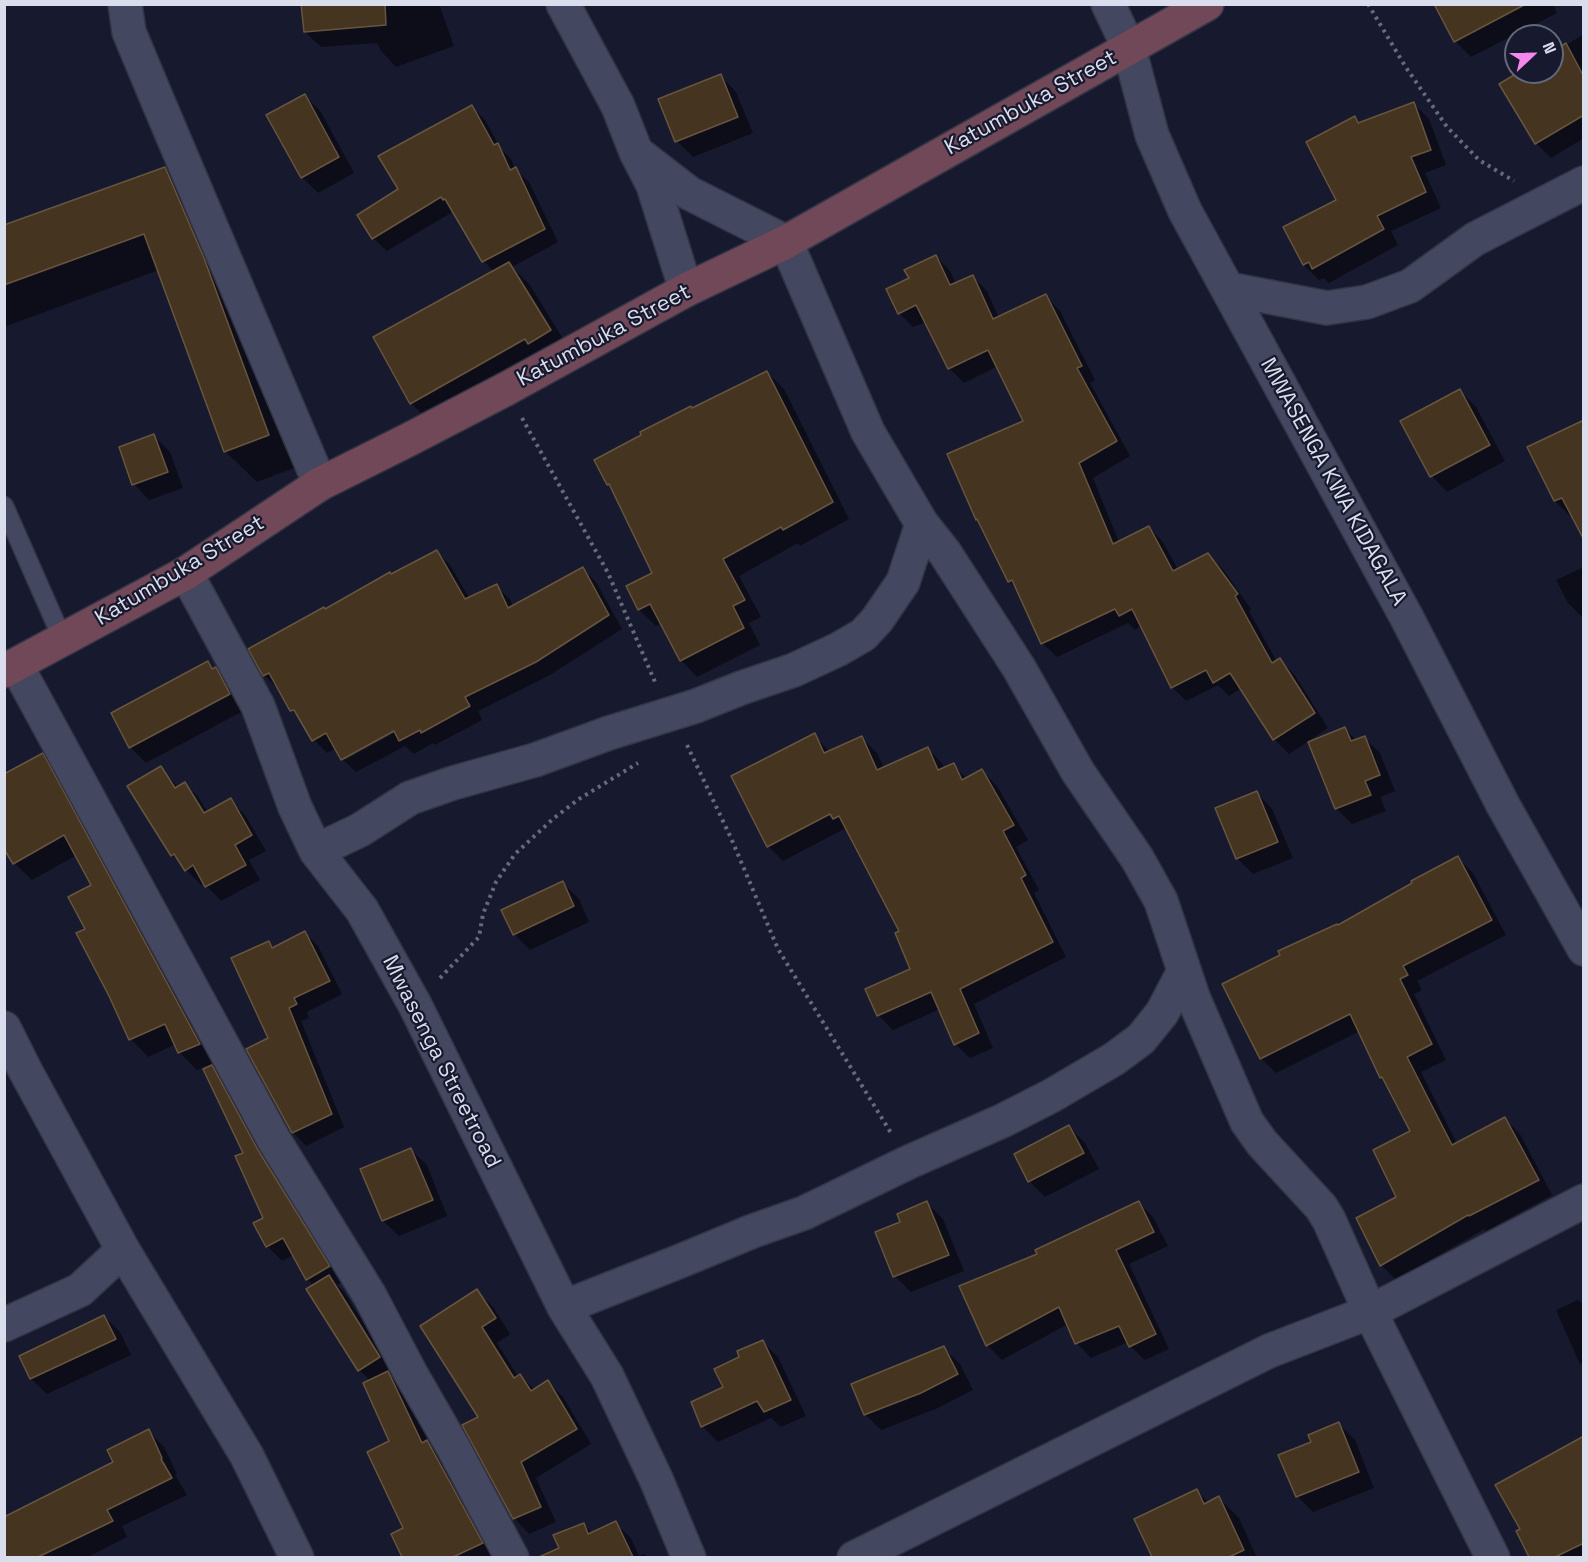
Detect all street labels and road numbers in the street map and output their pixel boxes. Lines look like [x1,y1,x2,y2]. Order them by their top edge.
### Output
street label: Katumbuka Street [940,45,1122,161]
street label: Katumbuka Street [513,279,695,393]
street label: MWASENGA KWA KIDAGALA [1254,354,1412,610]
street label: Katumbuka Street [91,510,269,632]
street label: Mwasenga Streetroad [376,951,506,1173]

